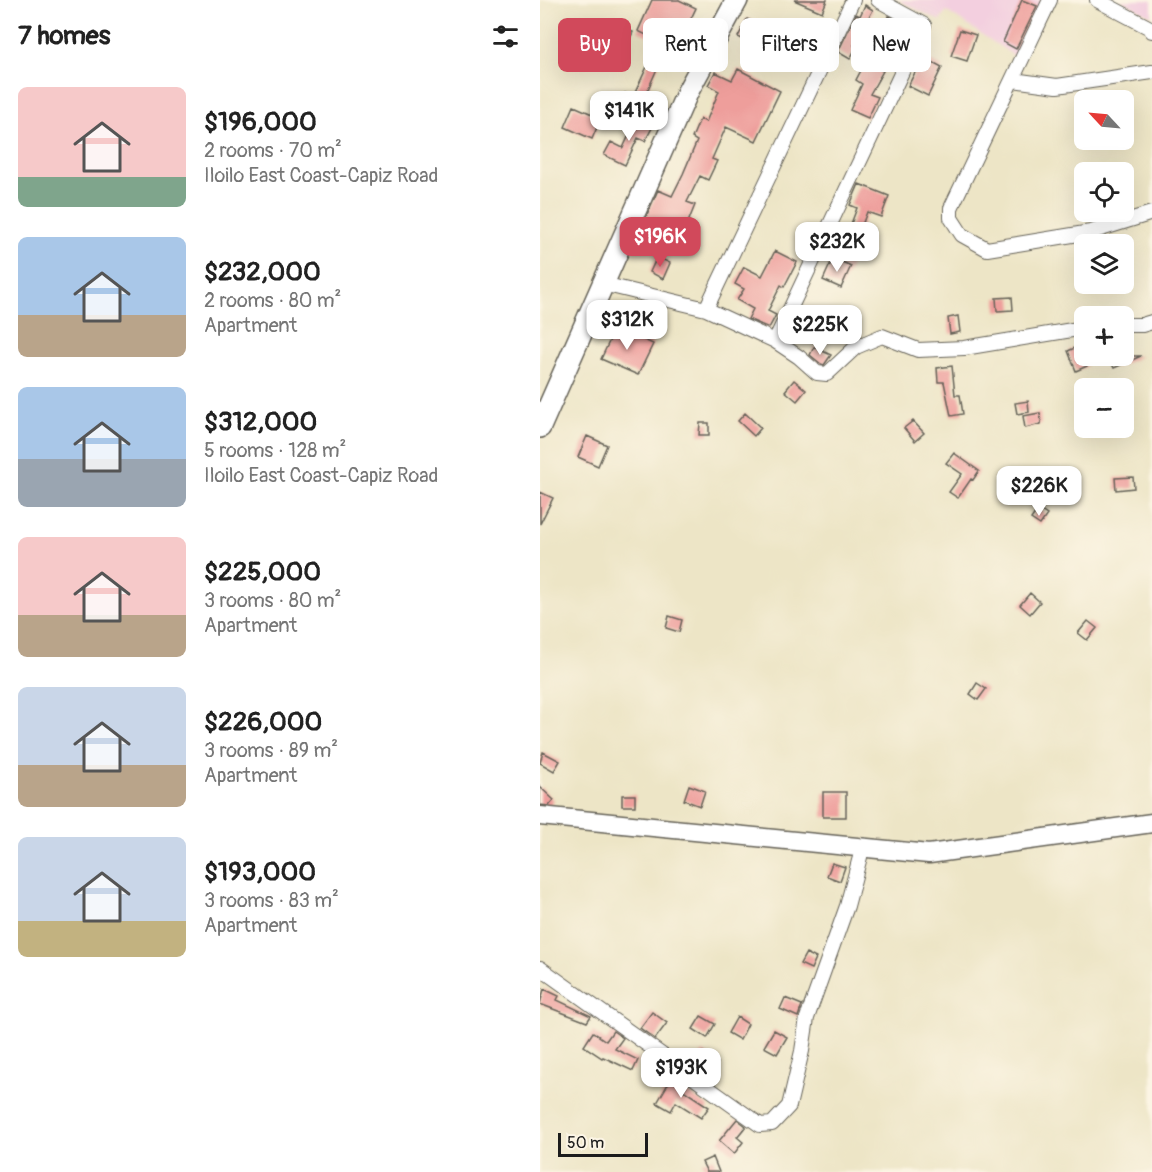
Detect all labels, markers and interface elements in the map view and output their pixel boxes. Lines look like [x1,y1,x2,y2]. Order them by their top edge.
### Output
chip: Buy [558,18,631,72]
chip: Rent [643,18,728,72]
chip: Filters [740,18,839,72]
chip: New [851,18,931,72]
text: 7 homes [18,20,110,52]
icon: filters [489,20,522,53]
north arrow [1074,90,1134,150]
map controls [1074,90,1134,438]
pin: $141K [587,91,671,142]
text: $141K [604,98,654,123]
text: $196,000 [204,106,317,138]
icon: home [66,111,138,183]
text: 2 rooms · 70 m² [204,138,342,163]
button: locate [1074,162,1134,222]
text: Iloilo East Coast-Capiz Road [204,163,438,188]
pin: $196K [618,217,702,268]
pin: $232K [795,222,879,273]
text: $196K [634,224,686,249]
text: $232K [809,229,865,254]
button: layers [1074,234,1134,294]
text: $232,000 [204,256,321,288]
icon: home [66,261,138,333]
text: 2 rooms · 80 m² [204,288,341,313]
pin: $312K [585,300,669,351]
pin: $225K [778,305,862,356]
button: + [1074,306,1134,366]
text: $312K [600,307,654,332]
text: $225K [792,312,848,337]
text: Apartment [204,313,297,338]
button: − [1074,378,1134,438]
text: $312,000 [204,406,317,438]
icon: home [66,411,138,483]
text: 5 rooms · 128 m² [204,438,346,463]
text: Iloilo East Coast-Capiz Road [204,463,438,488]
pin: $226K [997,466,1081,517]
text: $226K [1011,473,1067,498]
text: $225,000 [204,556,321,588]
icon: home [66,561,138,633]
text: 3 rooms · 80 m² [204,588,341,613]
text: Apartment [204,613,297,638]
text: $226,000 [204,706,322,738]
icon: home [66,711,138,783]
text: 3 rooms · 89 m² [204,738,338,763]
text: Apartment [204,763,297,788]
text: $193,000 [204,856,316,888]
icon: home [66,861,138,933]
text: 3 rooms · 83 m² [204,888,339,913]
text: Apartment [204,913,297,938]
pin: $193K [639,1048,723,1099]
text: $193K [655,1055,707,1080]
scale bar [558,1130,648,1158]
text: 50 m [567,1133,604,1153]

